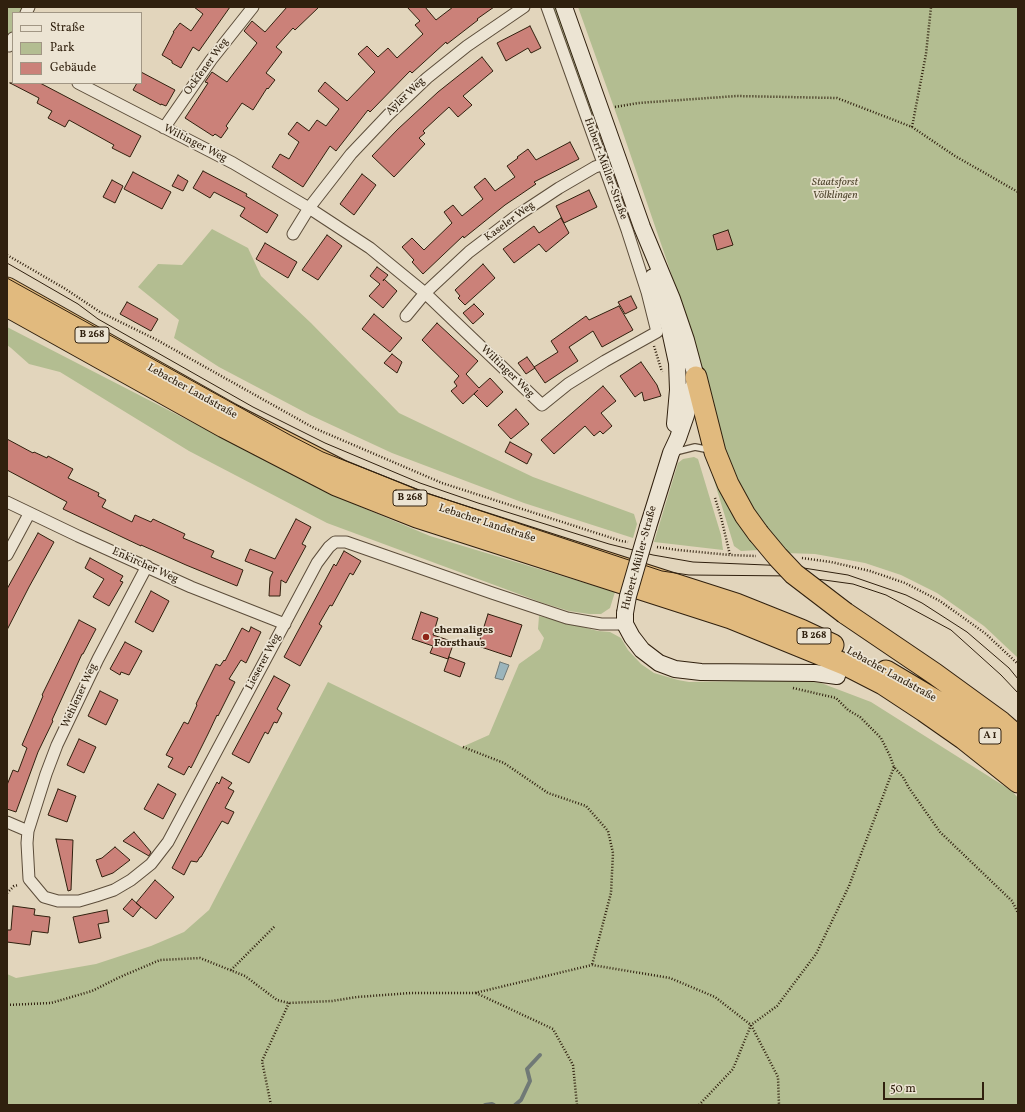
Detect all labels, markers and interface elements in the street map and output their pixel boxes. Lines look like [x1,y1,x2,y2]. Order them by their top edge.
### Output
legend [12,12,142,84]
text: Straße [50,20,85,36]
street label: Ockfener Weg [182,36,232,98]
text: Park [50,40,75,56]
text: Gebäude [50,60,96,76]
street label: Ayler Weg [384,75,428,119]
street label: Hubert-Müller-Straße [580,116,630,222]
street label: Wiltinger Weg [161,122,229,166]
park label: Staatsforst Völklingen [812,176,858,202]
street label: Kaseler Weg [482,199,538,245]
road number: B 268 [75,327,109,343]
street label: Wiltinger Weg [477,343,537,401]
street label: Lebacher Landstraße [145,362,239,422]
road number: B 268 [393,490,427,506]
street label: Lebacher Landstraße [437,502,537,546]
street label: Hubert-Müller-Straße [620,504,660,612]
street label: Enkircher Weg [110,545,180,587]
place label: ehemaliges Forsthaus [434,624,493,650]
road number: B 268 [797,628,831,644]
street label: Lieserer Weg [244,631,284,693]
marker: ehemaliges Forsthaus [421,632,431,642]
street label: Lebacher Landstraße [844,645,938,705]
street label: Wehlener Weg [59,661,101,731]
road number: A 1 [979,728,1001,744]
scale bar [885,1074,986,1100]
text: 50 m [890,1081,916,1097]

